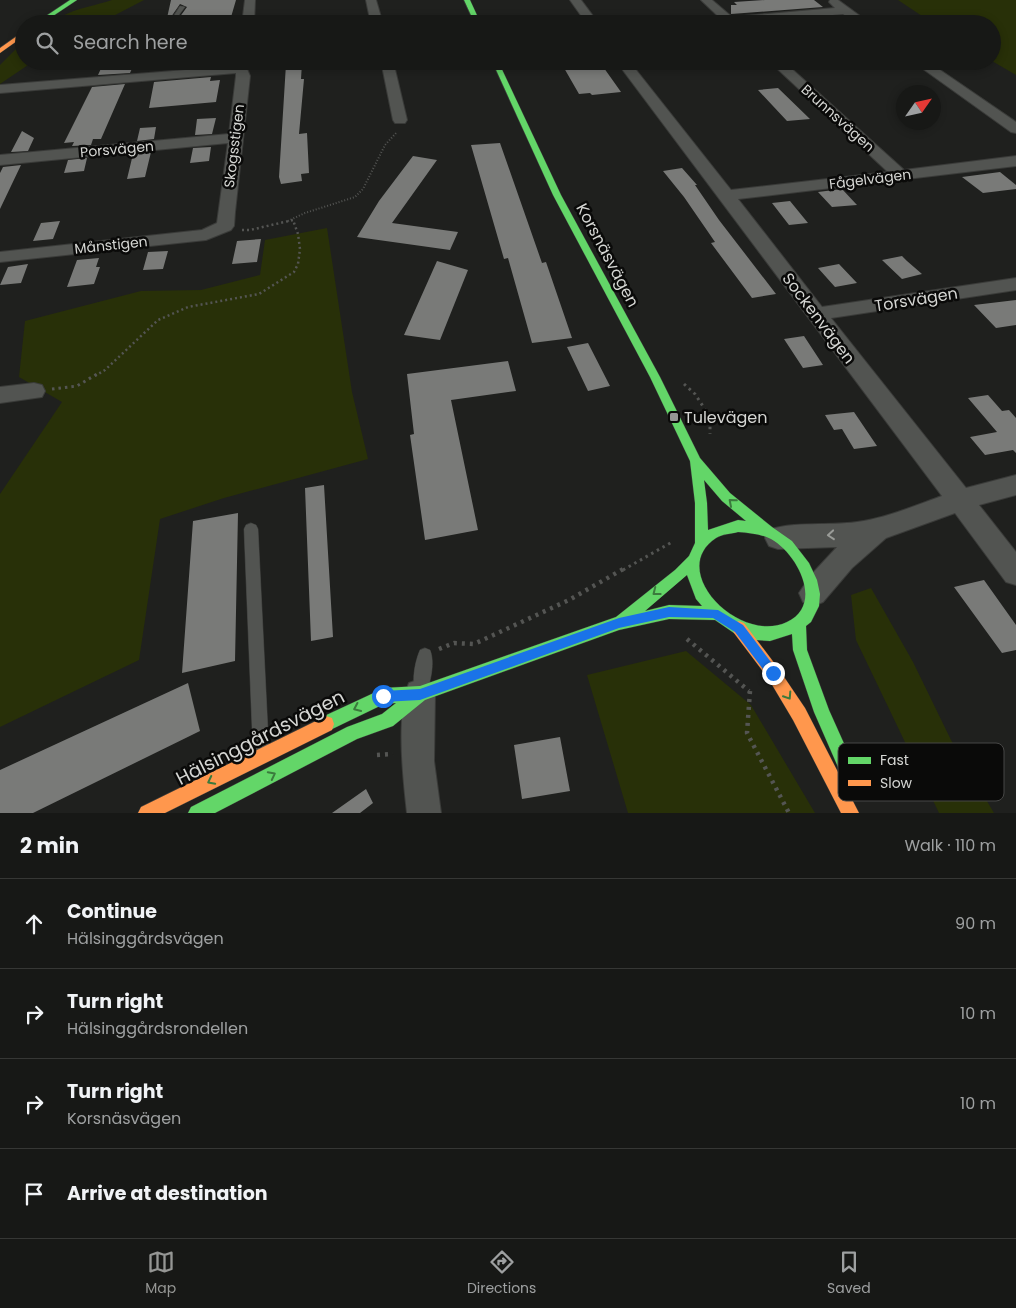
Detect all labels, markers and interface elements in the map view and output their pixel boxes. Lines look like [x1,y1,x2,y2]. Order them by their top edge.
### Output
search box [15,15,1001,70]
icon: search [33,29,61,57]
text: Search here [73,29,187,56]
street label: Brunnsvägen [797,80,879,156]
north arrow [896,85,941,130]
street label: Skogsstigen [219,103,249,189]
street label: Porsvägen [79,136,155,162]
street label: Fågelvägen [828,164,912,194]
street label: Korsnäsvägen [571,199,645,311]
street label: Månstigen [73,231,149,259]
street label: Sockenvägen [777,268,860,369]
street label: Torsvägen [873,282,959,317]
place label: Tulevägen [684,406,768,429]
marker: Tulevägen [668,411,680,423]
one-way arrow [728,498,737,507]
one-way arrow [826,529,834,540]
one-way arrow [653,587,662,595]
route end [762,662,785,685]
street label: Hälsinggårdsvägen [171,683,349,792]
route start [372,685,395,708]
one-way arrow [782,691,791,700]
one-way arrow [353,702,362,713]
legend [838,743,1004,801]
text: Fast [880,750,909,770]
one-way arrow [267,771,276,781]
text: Slow [880,773,913,793]
one-way arrow [208,775,217,785]
text: 2 min [20,831,79,860]
text: Walk · 110 m [904,834,996,857]
text: Continue [67,898,157,925]
icon: ahead [20,910,48,938]
text: 90 m [955,912,996,935]
text: Hälsinggårdsvägen [67,927,224,950]
text: Turn right [67,988,163,1015]
icon: right [20,1000,48,1028]
text: 10 m [960,1002,996,1025]
text: Hälsinggårdsrondellen [67,1017,248,1040]
text: Turn right [67,1078,163,1105]
icon: right [20,1090,48,1118]
text: 10 m [960,1092,996,1115]
text: Korsnäsvägen [67,1107,181,1130]
icon: arrive [20,1180,48,1208]
text: Arrive at destination [67,1180,268,1207]
tab: Map [145,1248,176,1299]
tab: Directions [467,1248,536,1299]
tab: Saved [827,1248,871,1299]

